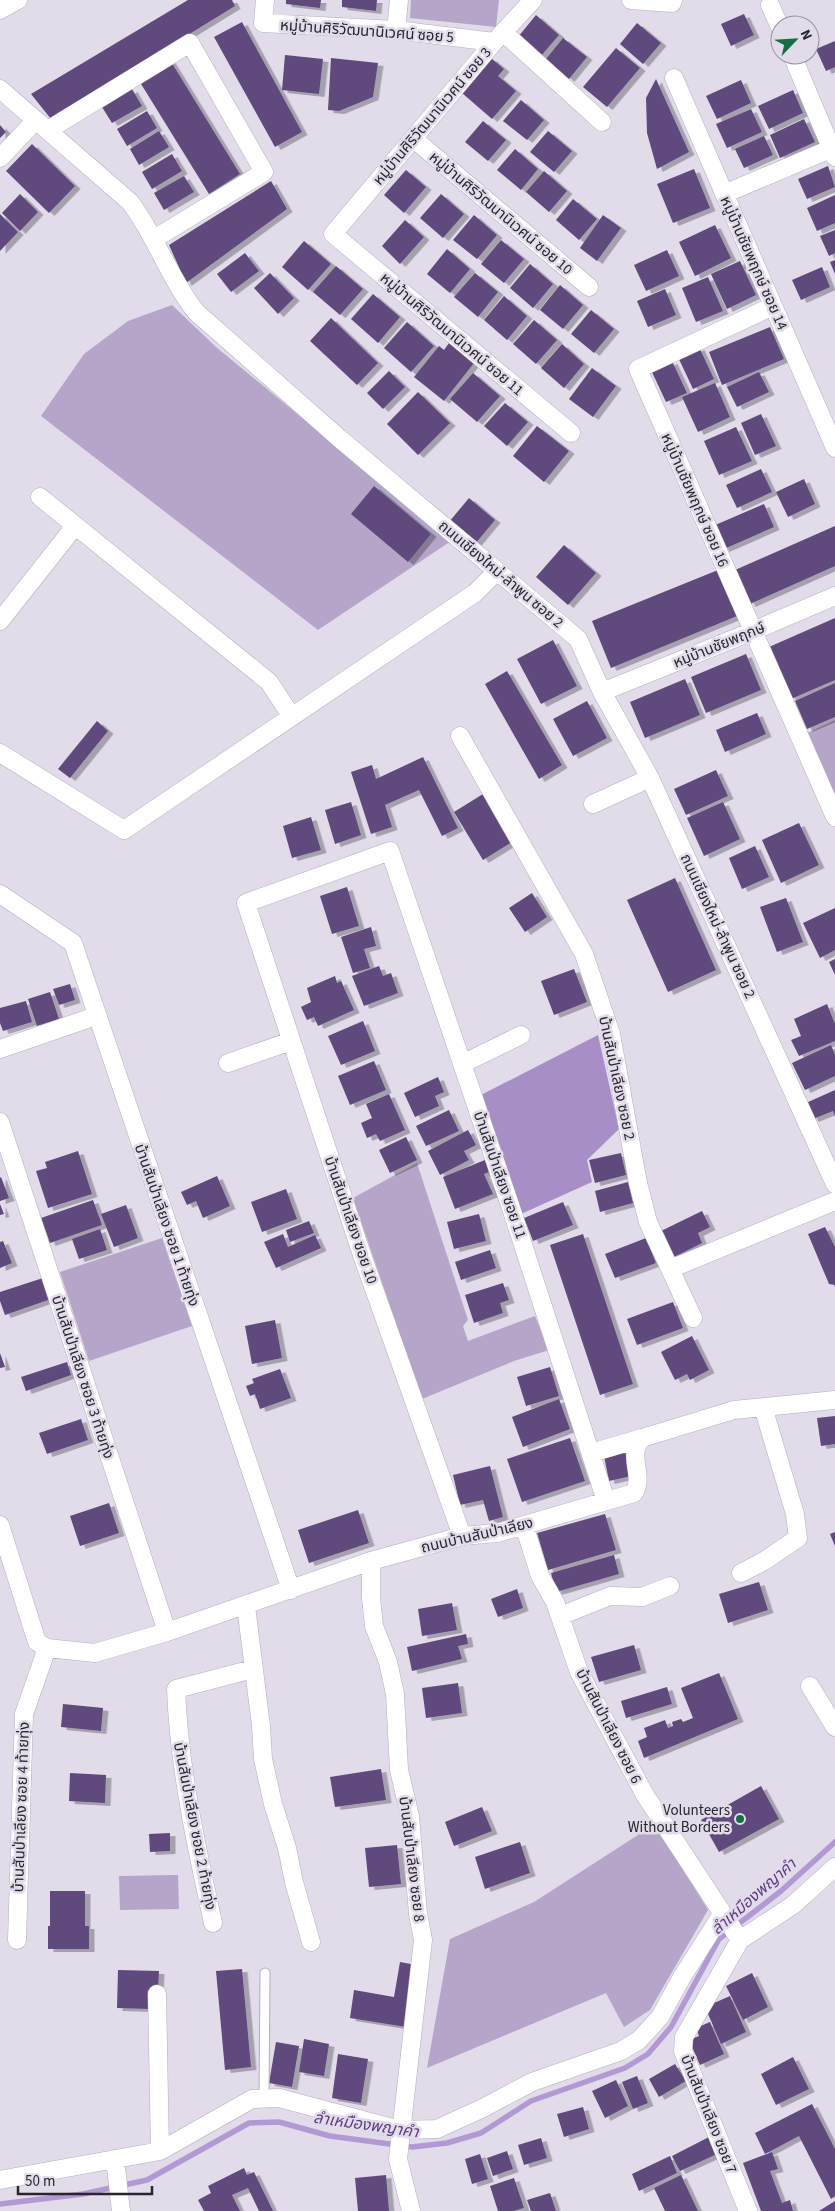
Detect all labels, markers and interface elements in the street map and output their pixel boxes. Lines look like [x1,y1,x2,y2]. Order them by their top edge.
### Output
street label: หมู่บ้านศิริวัฒนานิเวศน์ ซอย 5 [279,15,455,48]
north arrow [770,15,820,65]
text: N [795,26,817,43]
street label: หมู่บ้านศิริวัฒนานิเวศน์ ซอย 3 [368,43,496,190]
street label: หมู่บ้านศิริวัฒนานิเวศน์ ซอย 10 [424,147,577,280]
street label: หมู่บ้านชัยพฤกษ์ ซอย 14 [715,193,793,334]
street label: หมู่บ้านศิริวัฒนานิเวศน์ ซอย 11 [375,268,528,401]
street label: หมู่บ้านชัยพฤกษ์ ซอย 16 [656,430,733,570]
street label: ถนนเชียงใหม่-ลำพูน ซอย 2 [434,516,568,633]
street label: หมู่บ้านชัยพฤกษ์ [670,617,769,673]
street label: ถนนเชียงใหม่-ลำพูน ซอย 2 [675,850,760,1002]
street label: บ้านสันป่าเลียง ซอย 2 [593,1014,640,1142]
street label: บ้านสันป่าเลียง ซอย 11 [468,1108,531,1242]
street label: บ้านสันป่าเลียง ซอย 1 ท้ายทุ่ง [129,1141,204,1309]
street label: บ้านสันป่าเลียง ซอย 10 [319,1153,382,1287]
street label: บ้านสันป่าเลียง ซอย 3 ท้ายทุ่ง [46,1293,119,1462]
street label: ถนนบ้านสันป่าเลียง [419,1512,535,1559]
street label: บ้านสันป่าเลียง ซอย 6 [571,1665,647,1787]
street label: บ้านสันป่าเลียง ซอย 4 ท้ายทุ่ง [8,1721,35,1893]
street label: บ้านสันป่าเลียง ซอย 2 ท้ายทุ่ง [168,1740,221,1912]
street label: บ้านสันป่าเลียง ซอย 8 [393,1795,430,1923]
place label: Volunteers Without Borders [628,1800,730,1838]
marker: Volunteers Without Borders [734,1813,746,1825]
water label: ลำเหมืองพญาคำ [707,1853,802,1940]
street label: บ้านสันป่าเลียง ซอย 7 [675,2052,742,2177]
water label: ลำเหมืองพญาคำ [312,2107,421,2143]
scale bar [18,2164,151,2196]
text: 50 m [25,2171,55,2192]

